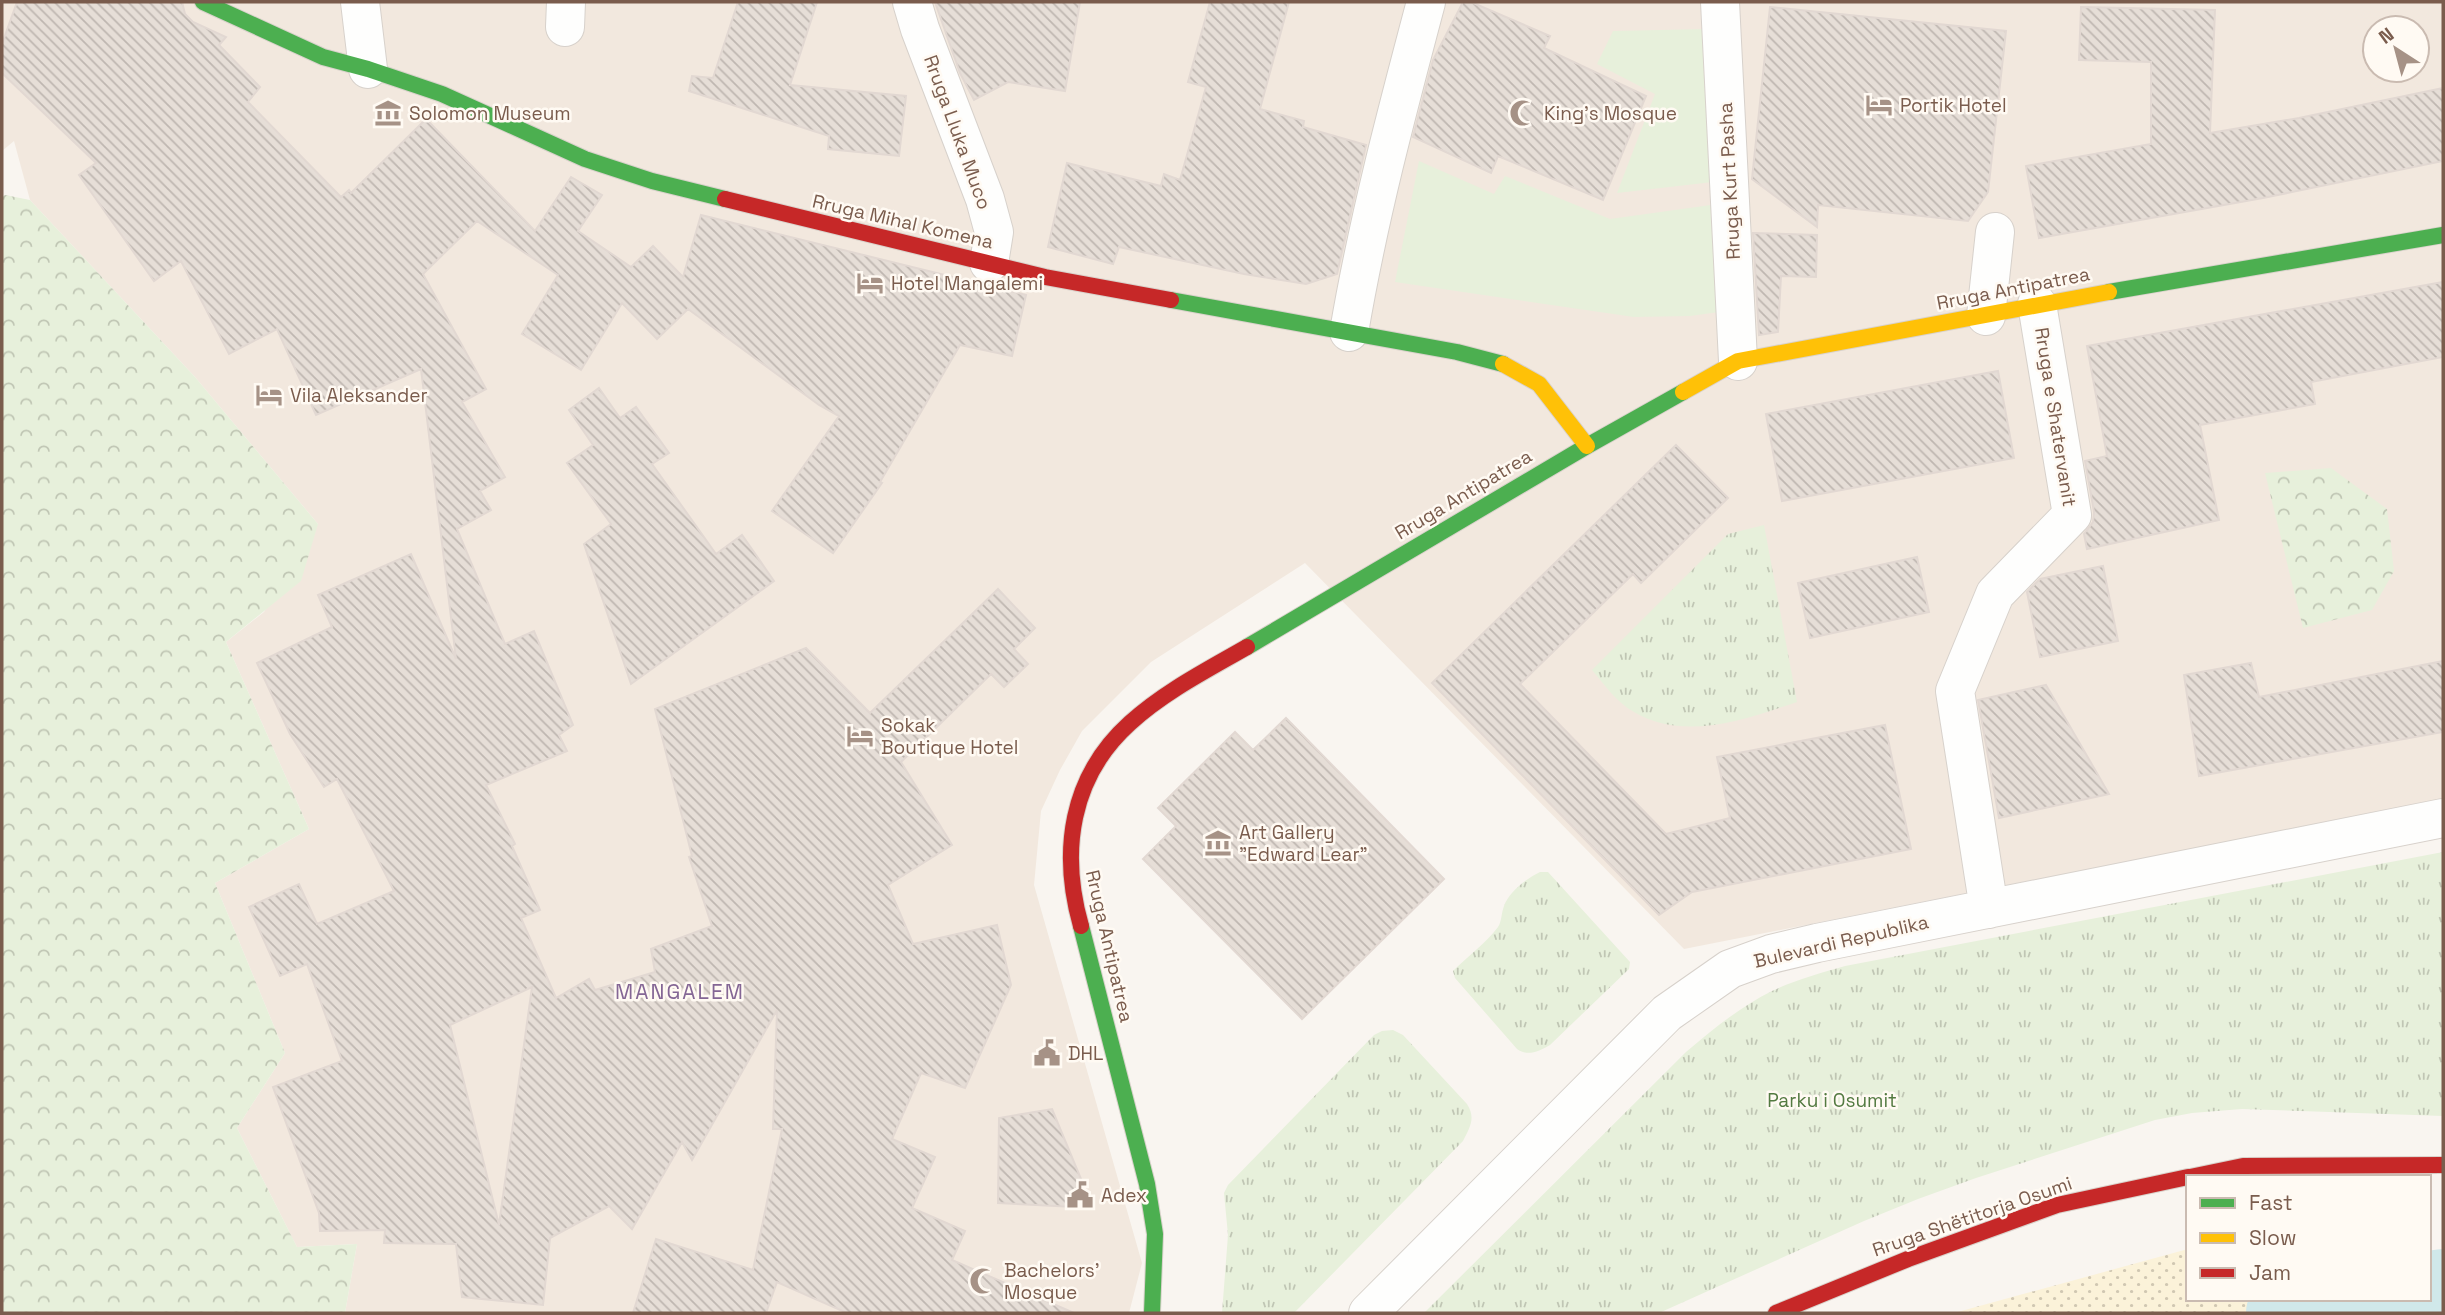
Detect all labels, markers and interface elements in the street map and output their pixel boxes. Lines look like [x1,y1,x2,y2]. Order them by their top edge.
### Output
north arrow [2361,14,2431,84]
text: N [2374,22,2399,50]
street label: Rruga Lluka Muco [918,52,997,213]
hotel icon: Portik Hotel [1864,90,1894,120]
place label: Portik Hotel [1900,93,2007,118]
museum icon: Solomon Museum [373,98,403,128]
mosque icon: King’s Mosque [1508,98,1538,128]
place label: Solomon Museum [409,101,571,126]
place label: King’s Mosque [1544,101,1677,126]
street label: Rruga Kurt Pasha [1713,102,1746,260]
street label: Rruga Mihal Komena [810,188,996,255]
street label: Rruga Antipatrea [1934,261,2092,316]
hotel icon: Hotel Mangalemi [855,268,885,298]
place label: Hotel Mangalemi [891,271,1043,296]
street label: Rruga e Shatervanit [2029,326,2082,509]
hotel icon: Vila Aleksander [254,380,284,410]
place label: Vila Aleksander [290,383,428,408]
street label: Rruga Antipatrea [1390,444,1536,545]
place label: Sokak Boutique Hotel [881,713,1018,760]
hotel icon: Sokak Boutique Hotel [845,721,875,751]
place label: Art Gallery "Edward Lear" [1239,820,1368,867]
museum icon: Art Gallery "Edward Lear" [1203,828,1233,858]
street label: Rruga Antipatrea [1080,868,1139,1025]
street label: Bulevardi Republika [1751,909,1931,974]
district label: MANGALEM [615,978,745,1005]
public building icon: DHL [1032,1038,1062,1068]
place label: DHL [1068,1041,1103,1066]
park label: Parku i Osumit [1767,1088,1897,1113]
street label: Rruga Shëtitorja Osumi [1869,1171,2075,1262]
legend [2186,1175,2431,1301]
public building icon: Adex [1065,1180,1095,1210]
place label: Adex [1101,1183,1147,1208]
text: Fast [2249,1189,2293,1216]
text: Slow [2249,1224,2297,1251]
place label: Bachelors' Mosque [1004,1258,1100,1305]
text: Jam [2249,1259,2291,1286]
mosque icon: Bachelors' Mosque [968,1266,998,1296]

